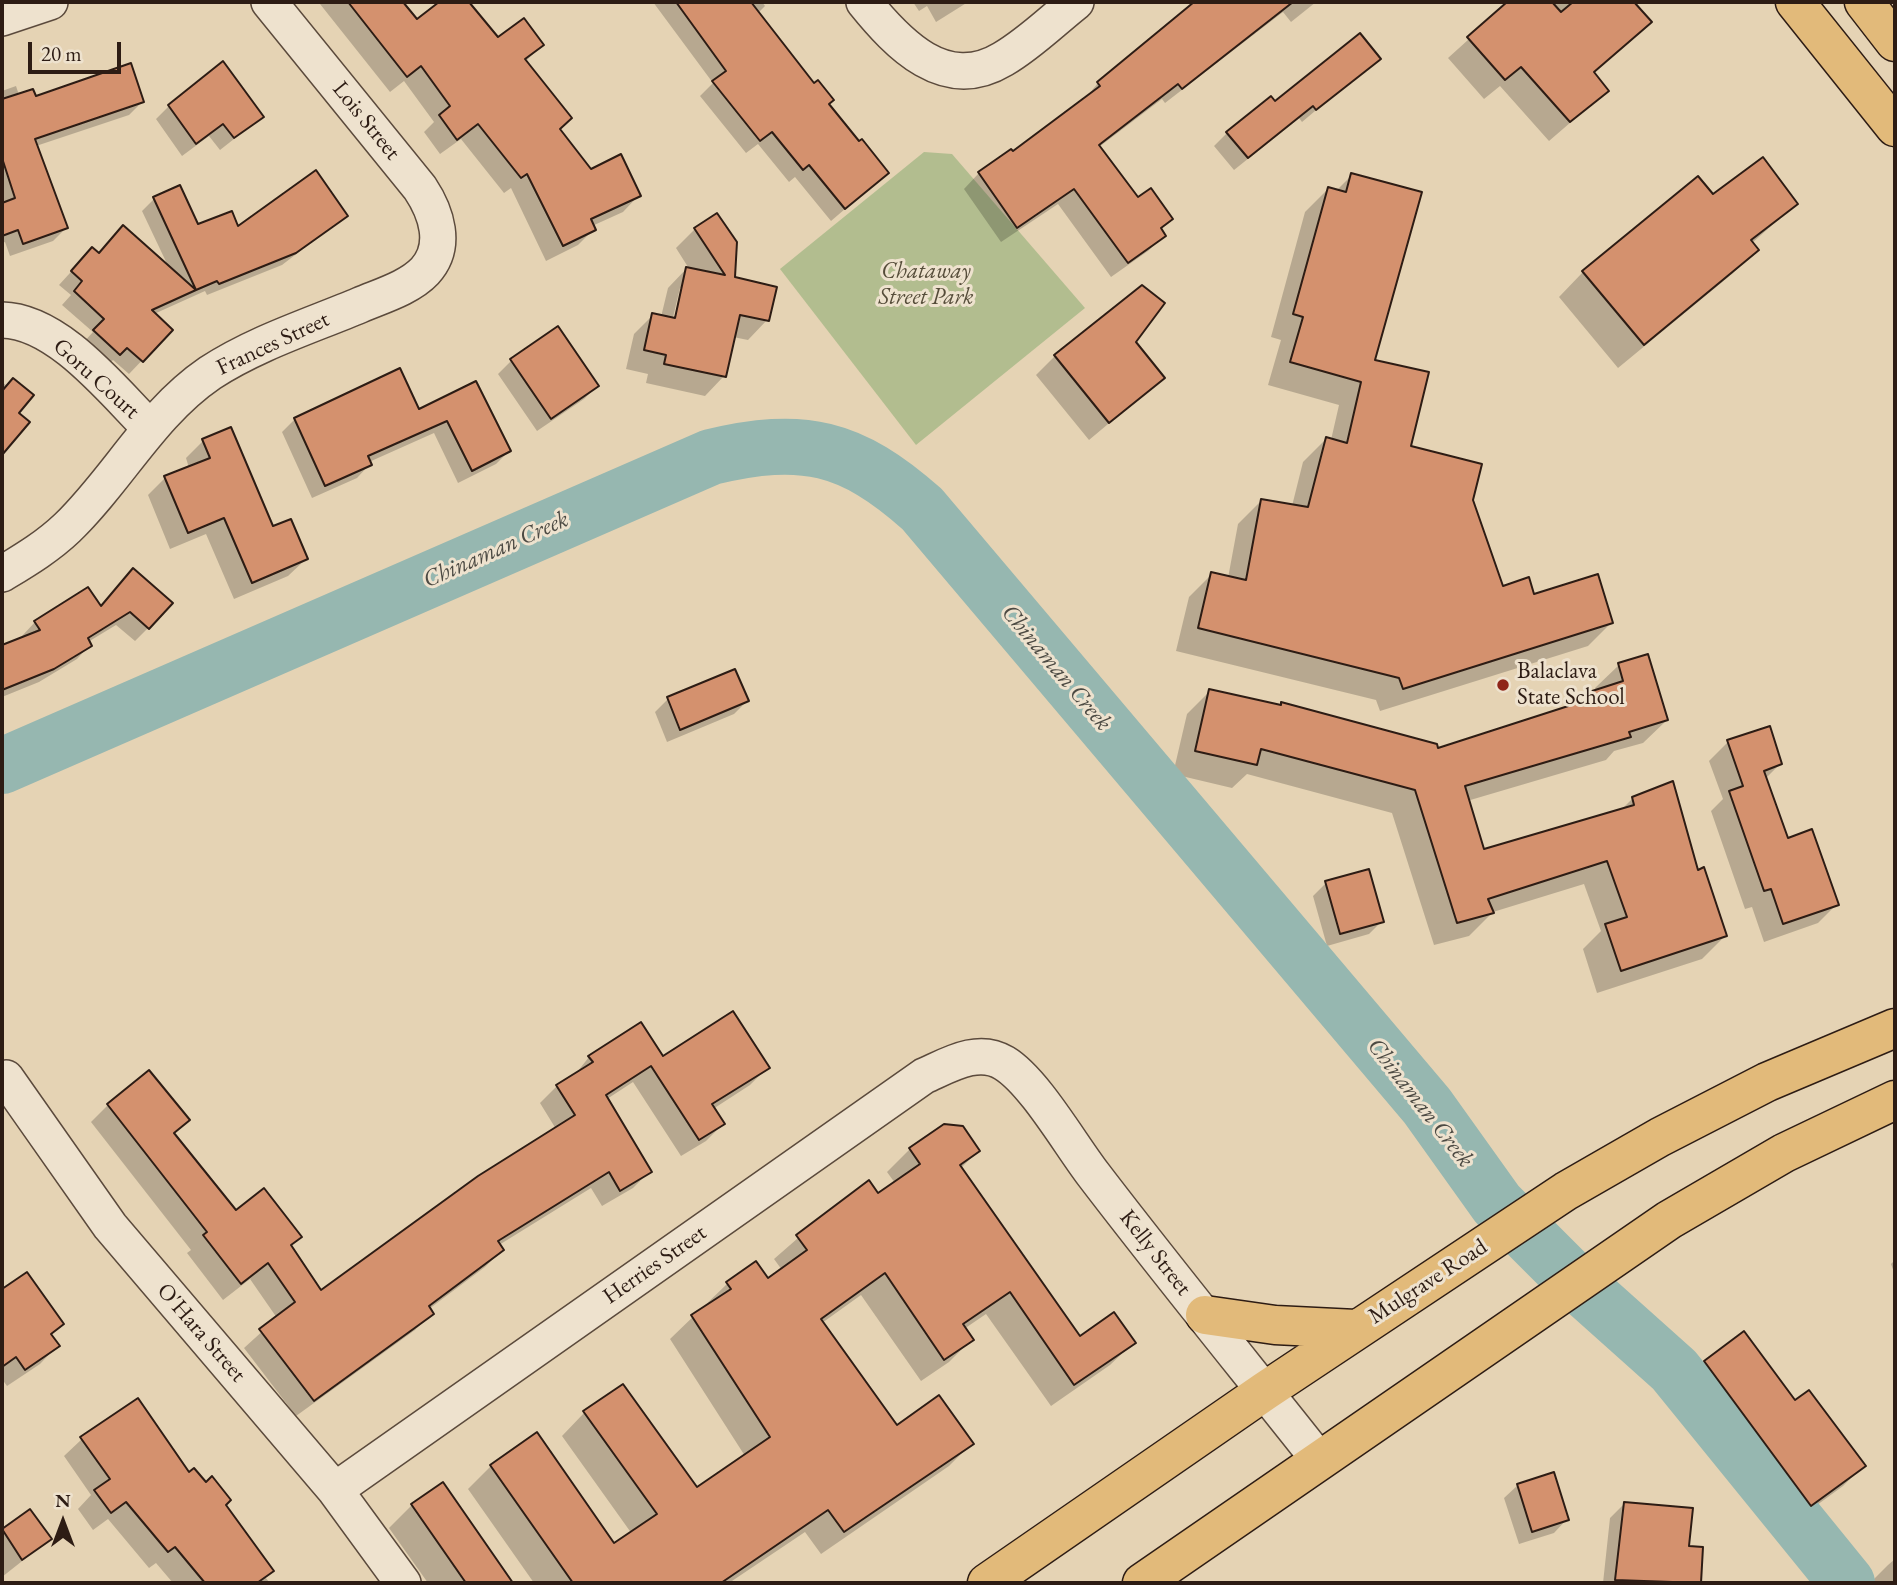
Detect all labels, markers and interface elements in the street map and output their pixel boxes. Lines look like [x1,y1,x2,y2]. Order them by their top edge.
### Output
scale bar [32,28,124,72]
text: 20 m [41,40,82,67]
street label: Lois Street [326,76,406,166]
park label: Chataway Street Park [878,258,974,312]
street label: Frances Street [212,306,334,382]
street label: Goru Court [47,333,145,425]
water label: Chinaman Creek [419,505,573,595]
water label: Chinaman Creek [995,599,1117,737]
place label: Balaclava State School [1517,658,1625,712]
marker: Balaclava State School [1495,677,1511,693]
water label: Chinaman Creek [1361,1033,1479,1173]
street label: Kelly Street [1113,1205,1197,1301]
street label: Herries Street [598,1219,712,1311]
street label: Mulgrave Road [1363,1233,1493,1331]
street label: O'Hara Street [151,1278,251,1388]
north arrow [28,1487,98,1557]
text: N [55,1488,71,1513]

